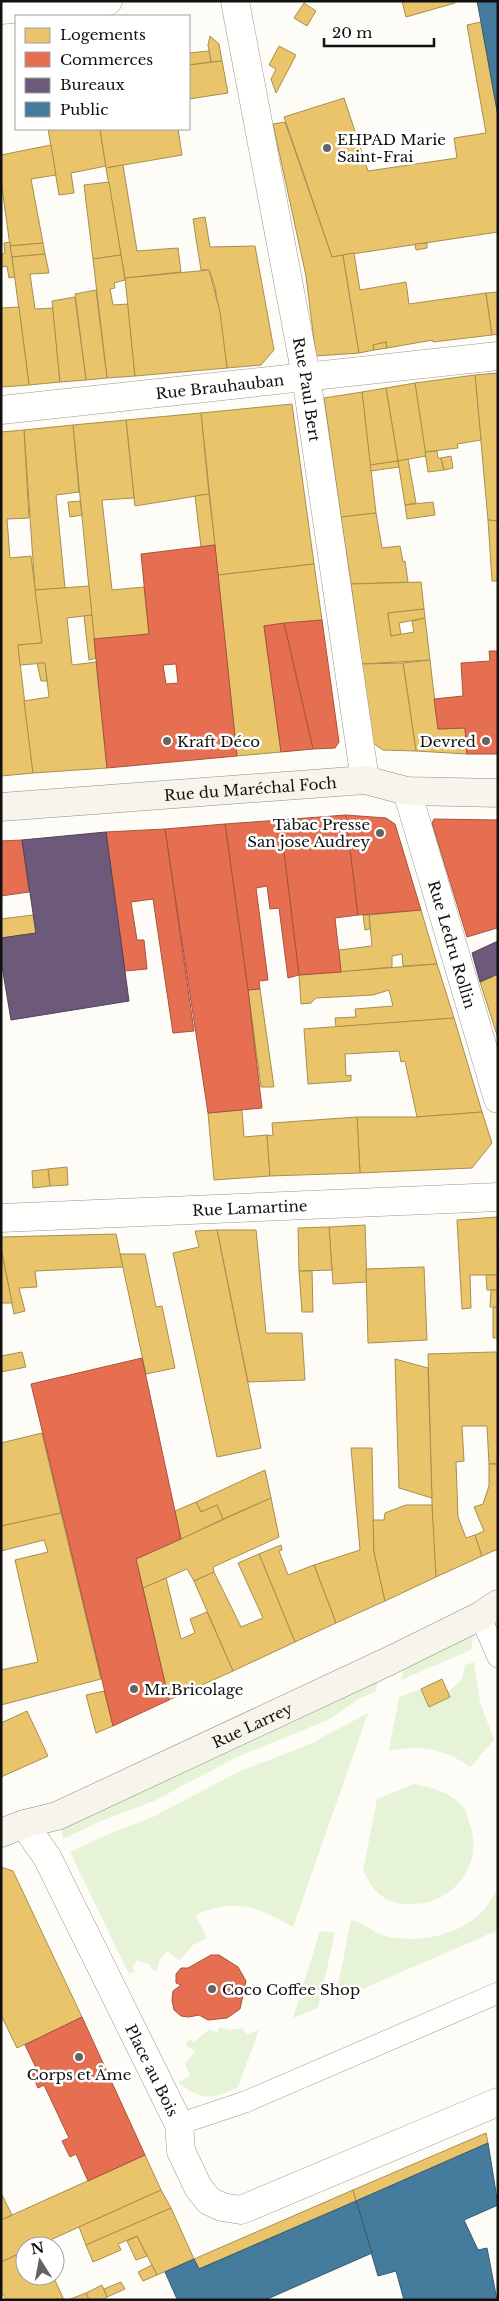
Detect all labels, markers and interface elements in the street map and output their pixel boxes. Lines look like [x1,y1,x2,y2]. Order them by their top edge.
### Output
legend [15,15,190,130]
scale bar [324,15,434,47]
text: 20 m [332,23,372,42]
text: Logements [60,25,146,44]
text: Commerces [60,50,153,69]
text: Bureaux [60,75,125,94]
text: Public [60,100,108,119]
place label: EHPAD Marie Saint-Frai [337,130,446,166]
marker: EHPAD Marie Saint-Frai [321,142,333,154]
street label: Rue Paul Bert [289,336,325,443]
street label: Rue Brauhauban [155,370,285,403]
place label: Kraft Déco [177,732,260,751]
place label: Devred [419,732,476,751]
marker: Kraft Déco [161,735,173,747]
marker: Devred [480,735,492,747]
street label: Rue du Maréchal Foch [163,773,337,804]
place label: Tabac Presse San jose Audrey [247,815,370,851]
marker: Tabac Presse San jose Audrey [374,827,386,839]
street label: Rue Ledru Rollin [424,878,480,1011]
street label: Rue Lamartine [192,1196,308,1219]
place label: Mr.Bricolage [144,1680,243,1699]
marker: Mr.Bricolage [128,1683,140,1695]
street label: Rue Larrey [209,1698,296,1752]
place label: Coco Coffee Shop [222,1980,360,1999]
marker: Coco Coffee Shop [206,1983,218,1995]
street label: Place au Bois [122,2021,183,2120]
marker: Corps et Âme [73,2051,85,2063]
place label: Corps et Âme [27,2065,131,2084]
north arrow [15,2236,65,2286]
text: N [29,2238,46,2258]

